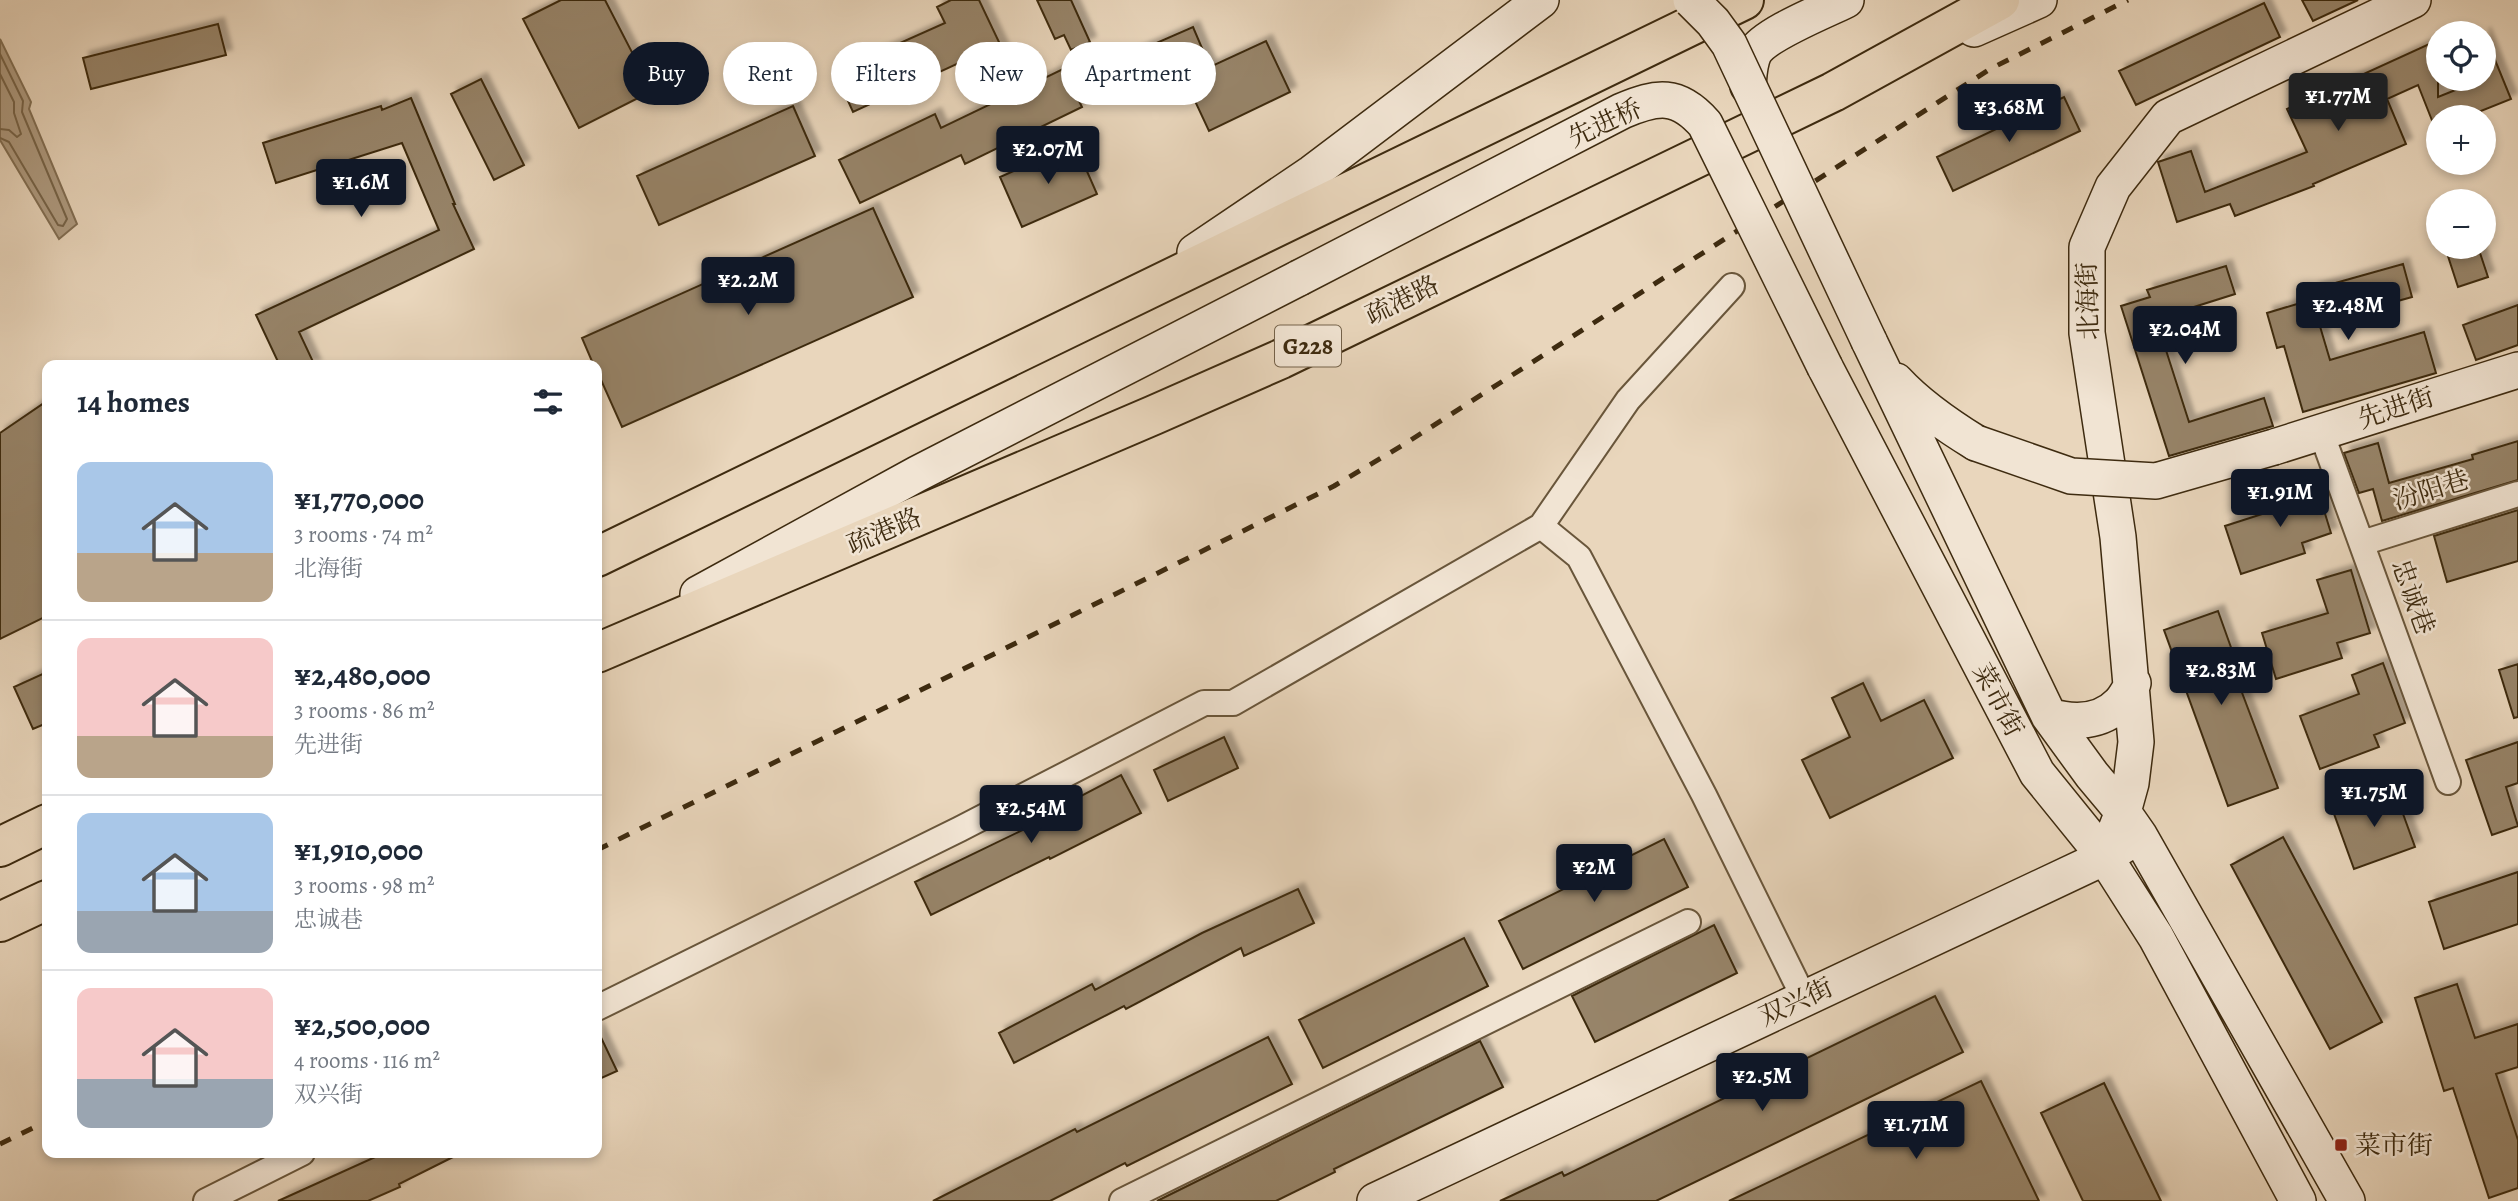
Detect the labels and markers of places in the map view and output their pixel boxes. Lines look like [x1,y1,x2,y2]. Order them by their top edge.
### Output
pin: ¥1.77M [2281,74,2395,133]
pin: ¥3.68M [1952,85,2066,144]
pin: ¥2.07M [991,127,1105,186]
pin: ¥1.6M [312,160,410,219]
pin: ¥2.2M [699,258,797,317]
pin: ¥2.48M [2291,282,2405,342]
pin: ¥2.04M [2128,306,2242,366]
pin: ¥1.91M [2223,470,2337,529]
pin: ¥2.83M [2164,648,2278,707]
pin: ¥1.75M [2317,770,2431,829]
pin: ¥2.54M [974,786,1088,845]
pin: ¥2M [1560,844,1628,904]
pin: ¥2.5M [1713,1054,1811,1113]
pin: ¥1.71M [1859,1102,1973,1161]
place label: 菜市街 [2355,1128,2433,1163]
marker: 菜市街 [2333,1137,2349,1153]

